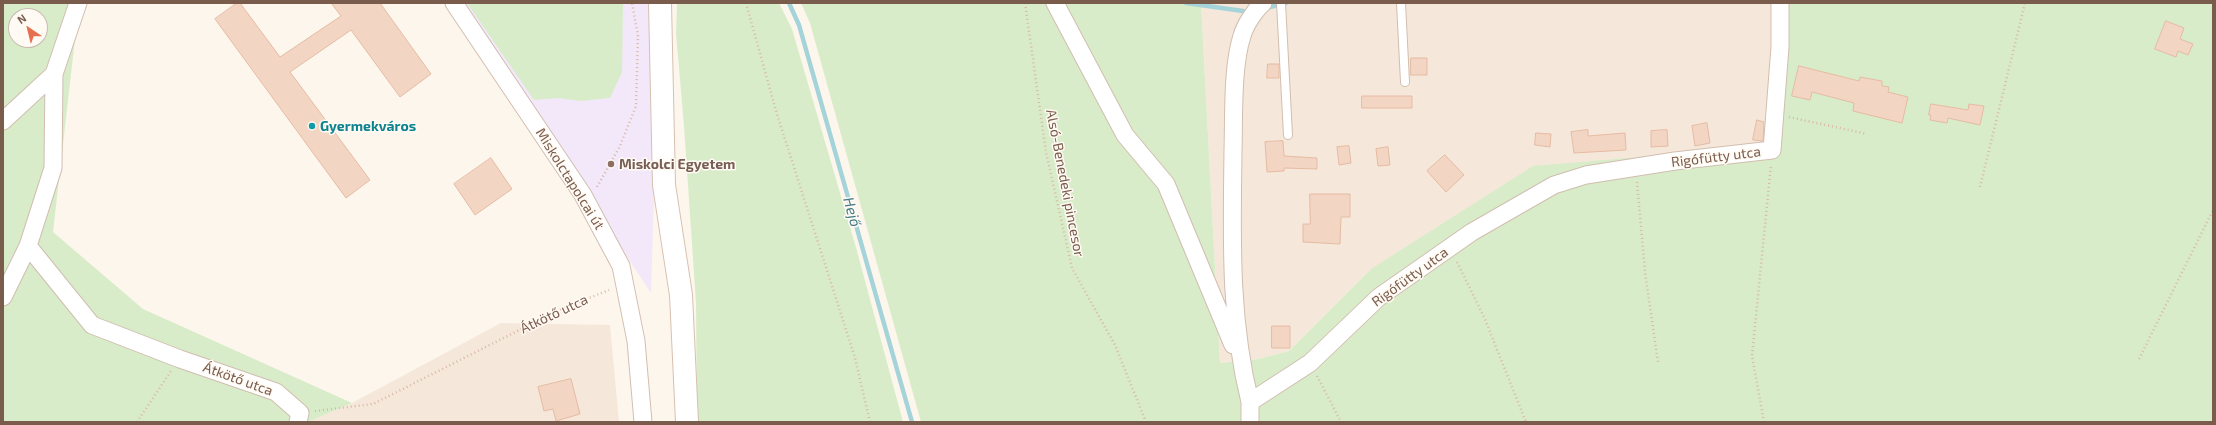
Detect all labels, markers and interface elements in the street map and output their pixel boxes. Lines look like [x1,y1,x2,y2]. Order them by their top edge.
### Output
north arrow [8,8,48,48]
text: N [14,11,28,26]
street label: Alsó-Benedeki pincesor [1042,108,1088,258]
place label: Gyermekváros [320,118,416,134]
marker: Gyermekváros [307,121,317,131]
street label: Miskolctapolcai út [532,125,608,233]
street label: Rigófütty utca [1670,143,1762,171]
place label: Miskolci Egyetem [619,156,735,172]
marker: Miskolci Egyetem [606,159,616,169]
water label: Hejő [839,195,865,229]
street label: Rigófütty utca [1369,244,1451,310]
street label: Átkötő utca [517,291,591,337]
street label: Átkötő utca [201,359,275,399]

